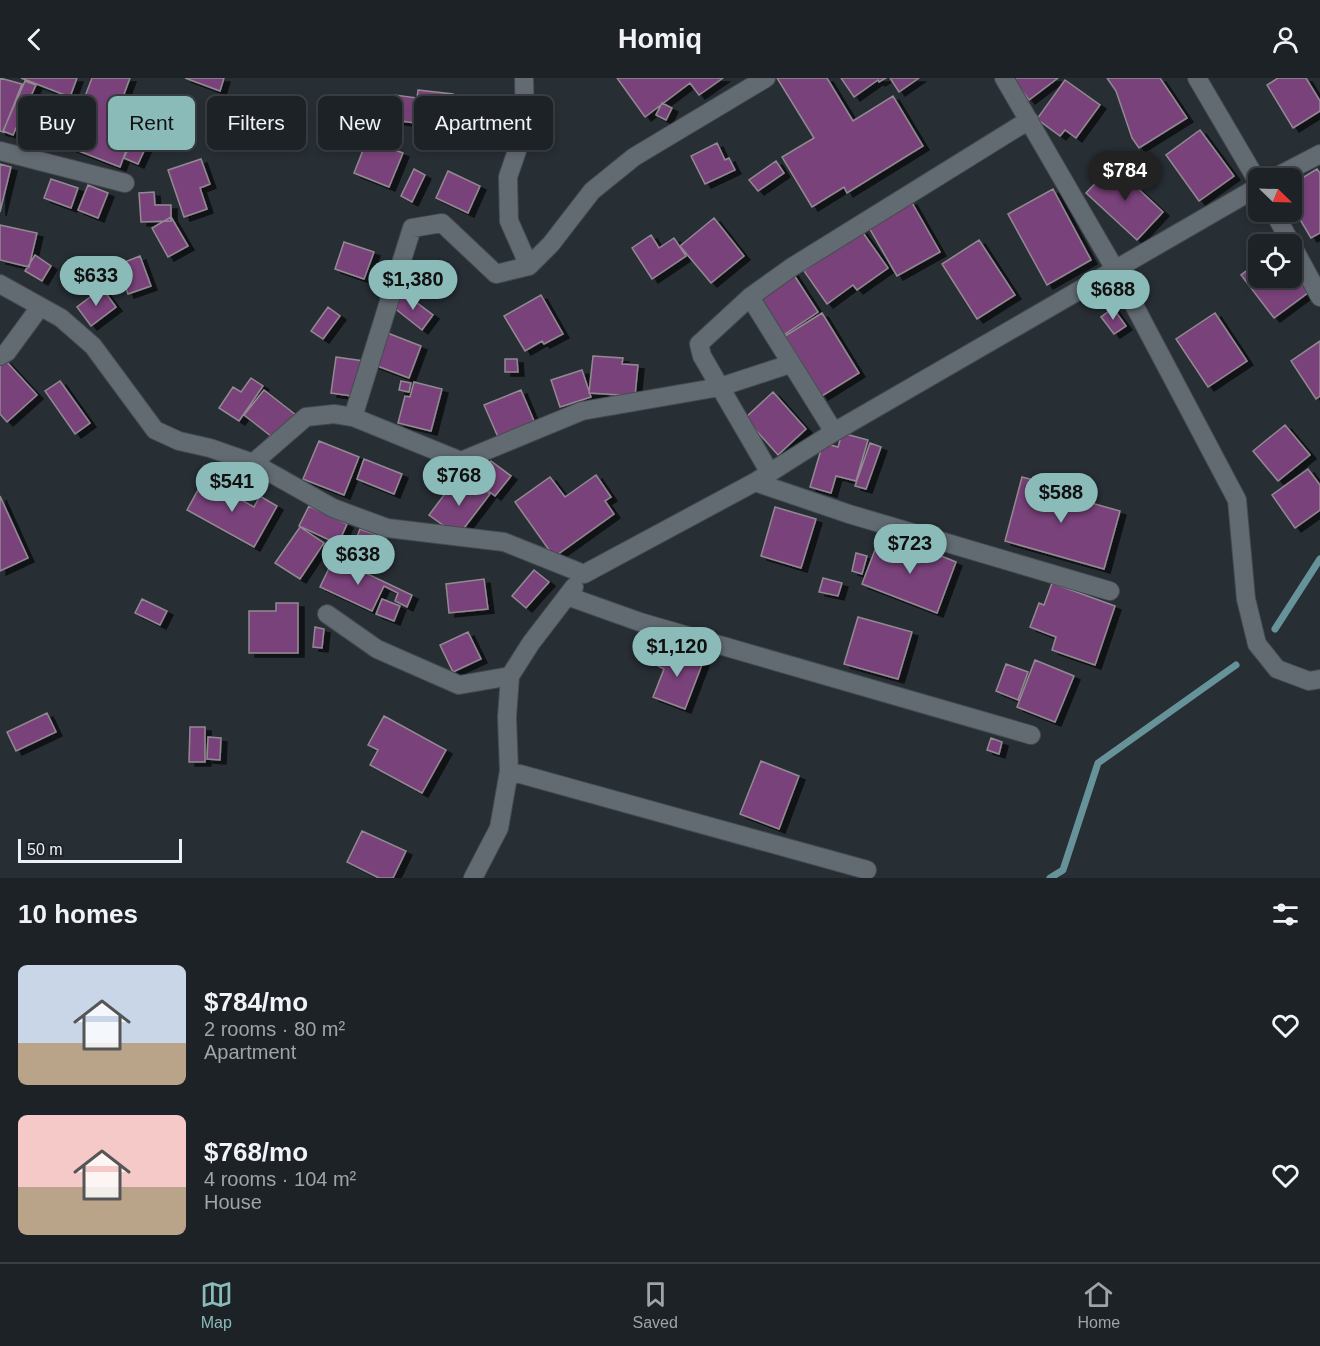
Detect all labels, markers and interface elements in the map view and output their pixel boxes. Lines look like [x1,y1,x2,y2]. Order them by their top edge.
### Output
icon: back [18,23,51,56]
icon: person [1269,23,1302,56]
text: Homiq [618,24,702,54]
chip: Buy [18,96,96,150]
chip: Rent [108,96,195,150]
chip: Filters [207,96,306,150]
chip: New [318,96,402,150]
chip: Apartment [414,96,553,150]
pin: $784 [1089,151,1161,202]
text: $784 [1103,159,1147,181]
north arrow [1248,168,1302,222]
map controls [1248,168,1302,288]
button: locate [1248,234,1302,288]
pin: $633 [60,256,132,307]
pin: $1,380 [364,260,462,311]
text: $633 [74,264,118,286]
text: $1,380 [382,268,444,290]
pin: $688 [1077,270,1149,321]
text: $688 [1091,278,1135,300]
pin: $768 [423,456,495,507]
pin: $541 [196,462,268,513]
text: $768 [437,464,481,486]
text: $541 [210,470,254,492]
pin: $588 [1025,473,1097,524]
text: $588 [1039,481,1083,503]
pin: $723 [874,524,946,575]
text: $723 [888,532,932,554]
pin: $638 [322,535,394,586]
text: $638 [336,543,380,565]
pin: $1,120 [628,627,726,678]
text: $1,120 [646,635,708,657]
scale bar [18,836,182,864]
text: 50 m [27,841,63,858]
icon: filters [1269,898,1302,931]
text: 10 homes [18,899,138,929]
text: $784/mo [204,987,308,1017]
icon: home [66,989,138,1061]
icon: heart [1269,1009,1302,1042]
text: 2 rooms · 80 m² [204,1018,345,1040]
text: Apartment [204,1041,296,1063]
text: $768/mo [204,1137,308,1167]
icon: home [66,1139,138,1211]
icon: heart [1269,1159,1302,1192]
text: 4 rooms · 104 m² [204,1168,356,1190]
text: House [204,1191,262,1213]
tab: Map [200,1278,233,1332]
tab: Saved [632,1278,678,1332]
tab: Home [1077,1278,1120,1332]

